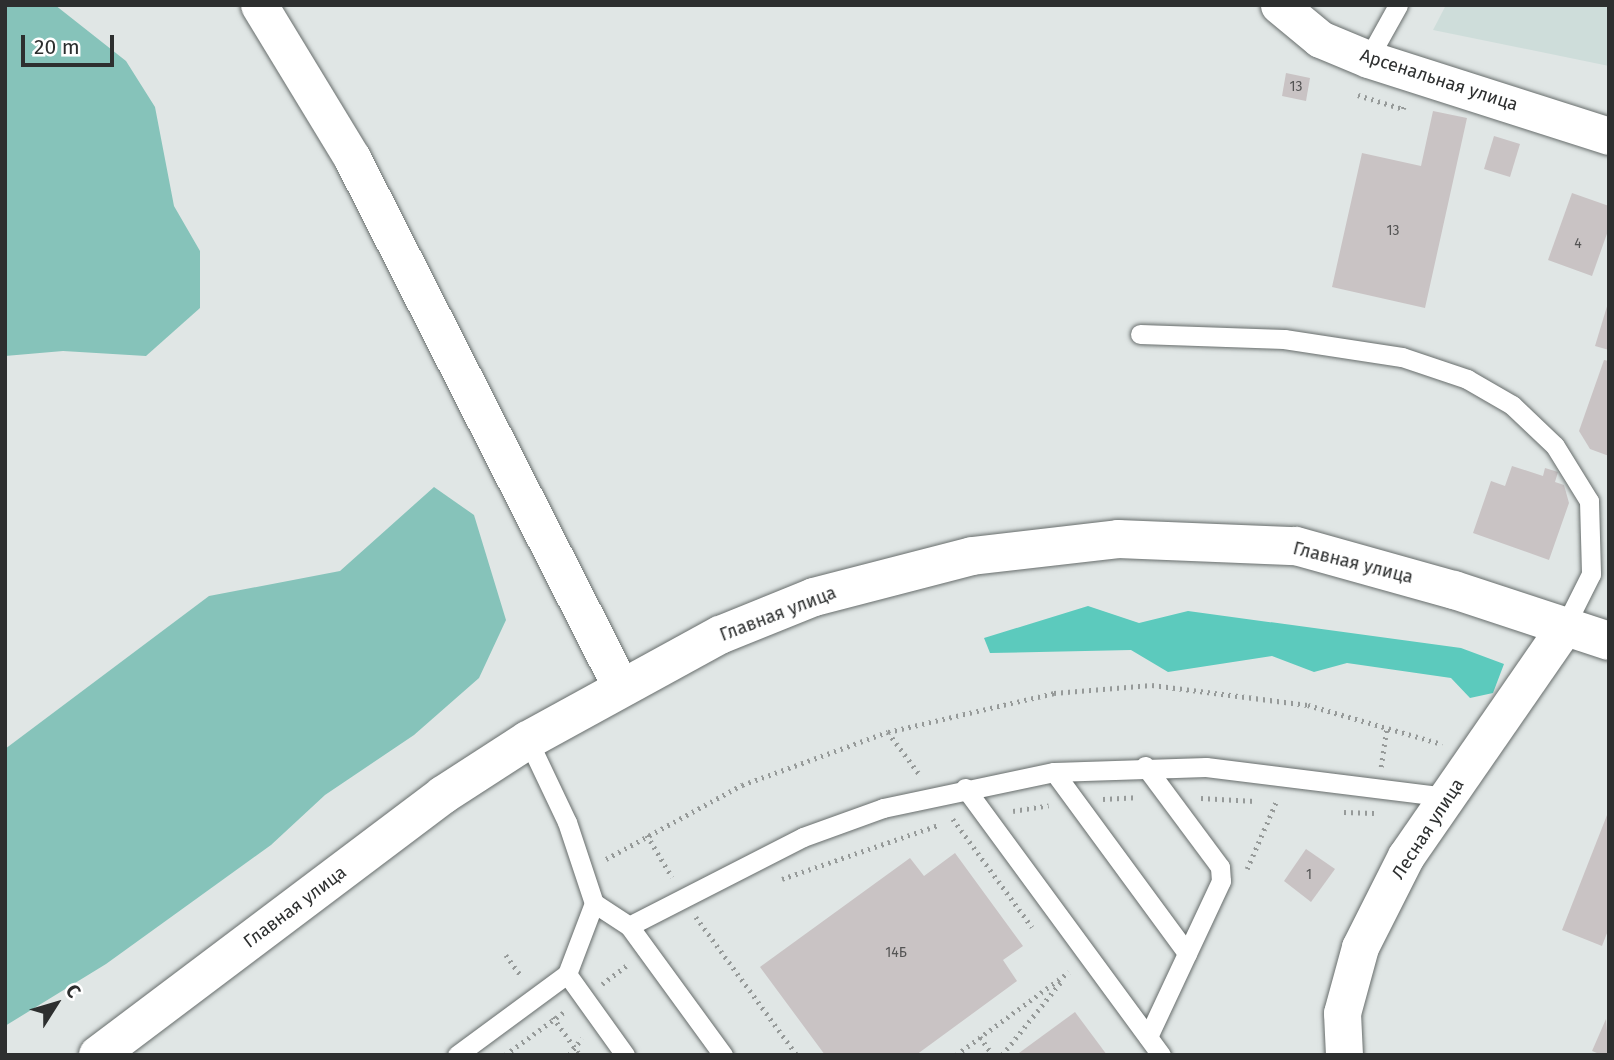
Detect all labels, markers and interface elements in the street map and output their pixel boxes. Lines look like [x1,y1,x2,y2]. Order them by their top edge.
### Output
scale bar [24,21,117,65]
text: 20 m [34,34,80,60]
street label: Арсенальная улица [1357,44,1521,116]
house number: 13 [1289,79,1303,95]
house number: 13 [1386,223,1400,239]
house number: 4 [1574,236,1582,252]
street label: Главная улица [1291,538,1415,588]
street label: Главная улица [717,582,839,646]
street label: Лесная улица [1387,775,1469,883]
street label: Главная улица [239,861,351,953]
house number: 1 [1306,867,1312,883]
house number: 14Б [885,945,907,961]
north arrow [21,969,91,1039]
text: С [61,980,86,1002]

